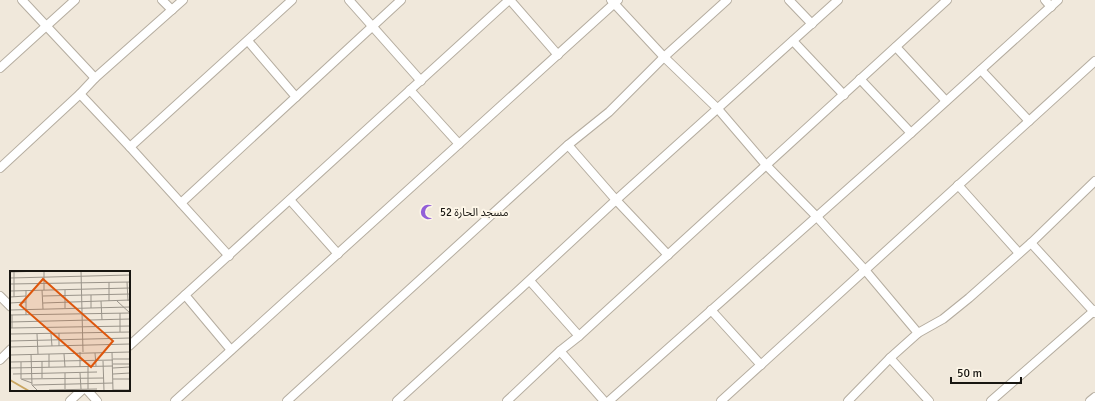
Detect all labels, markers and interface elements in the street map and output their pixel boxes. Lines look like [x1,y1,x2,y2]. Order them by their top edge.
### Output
mosque icon: مسجد الحارة 52 [419,203,437,221]
place label: مسجد الحارة 52 [440,206,509,219]
inset map [10,271,130,391]
scale bar [951,359,1021,385]
text: 50 m [957,366,982,381]

